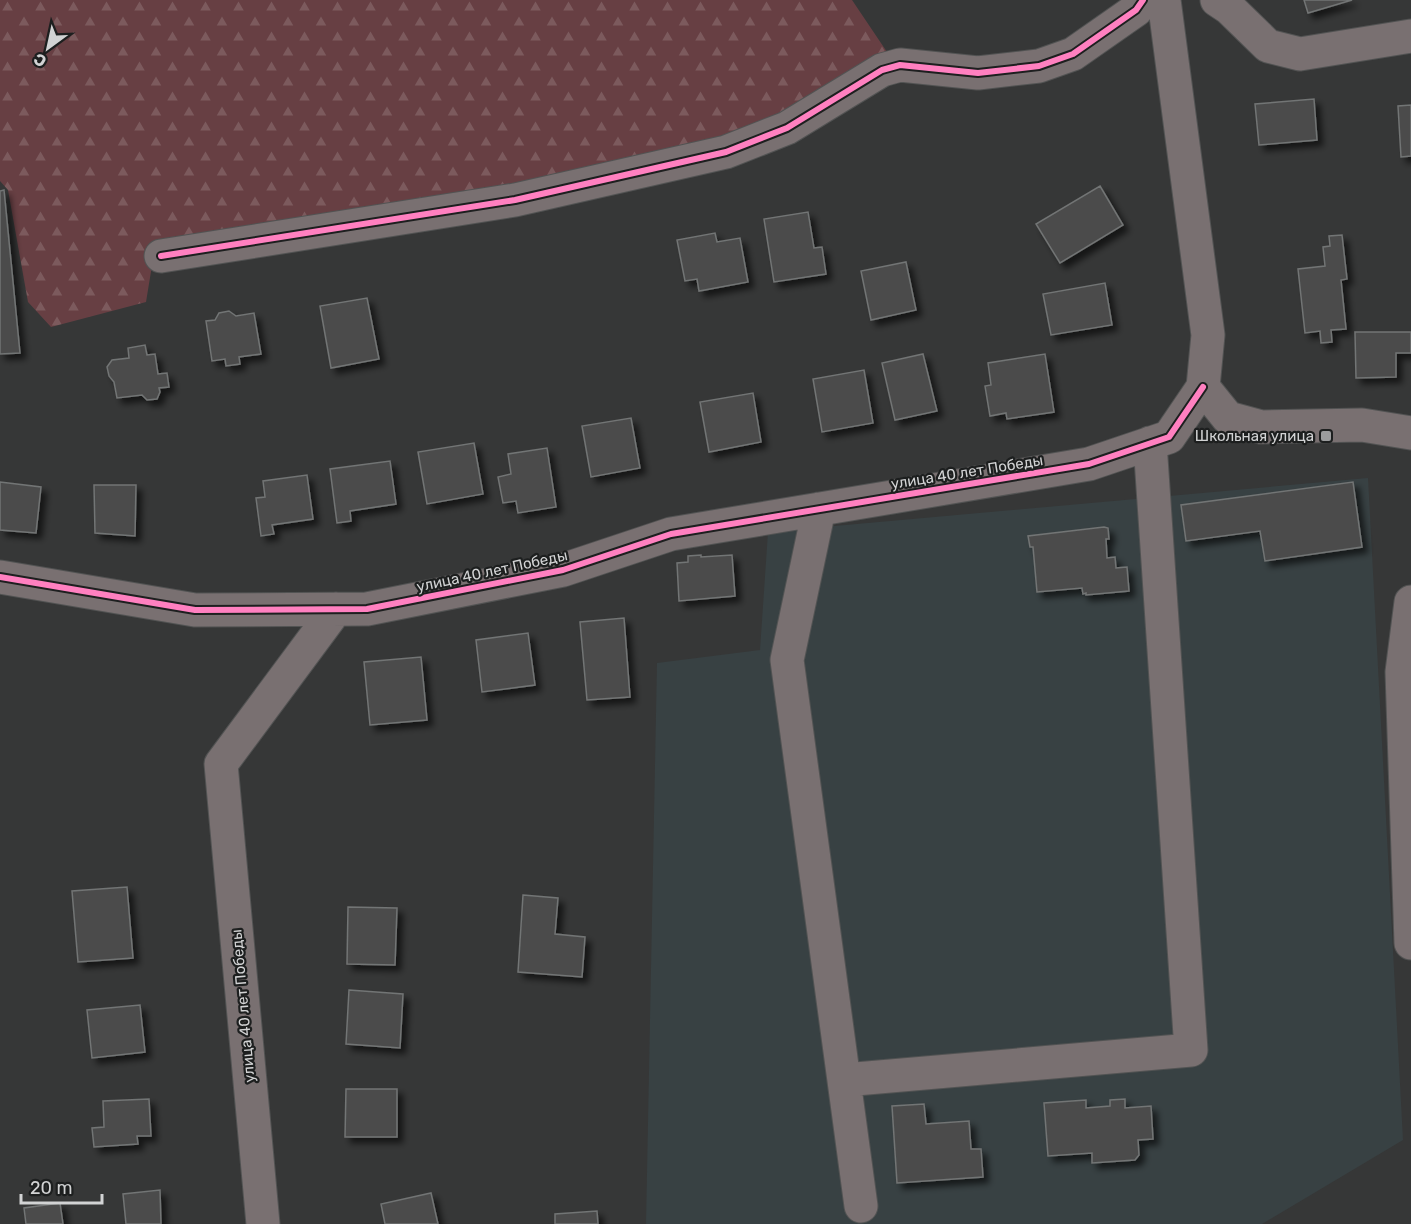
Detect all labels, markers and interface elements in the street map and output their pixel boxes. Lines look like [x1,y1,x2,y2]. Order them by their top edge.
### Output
north arrow [18,18,78,78]
text: С [30,49,50,71]
place label: Школьная улица [1195,427,1314,445]
marker: Школьная улица [1319,429,1333,443]
street label: улица 40 лет Победы [890,451,1044,493]
street label: улица 40 лет Победы [415,546,569,596]
street label: улица 40 лет Победы [227,929,259,1083]
scale bar [21,1167,102,1205]
text: 20 m [30,1177,72,1199]

